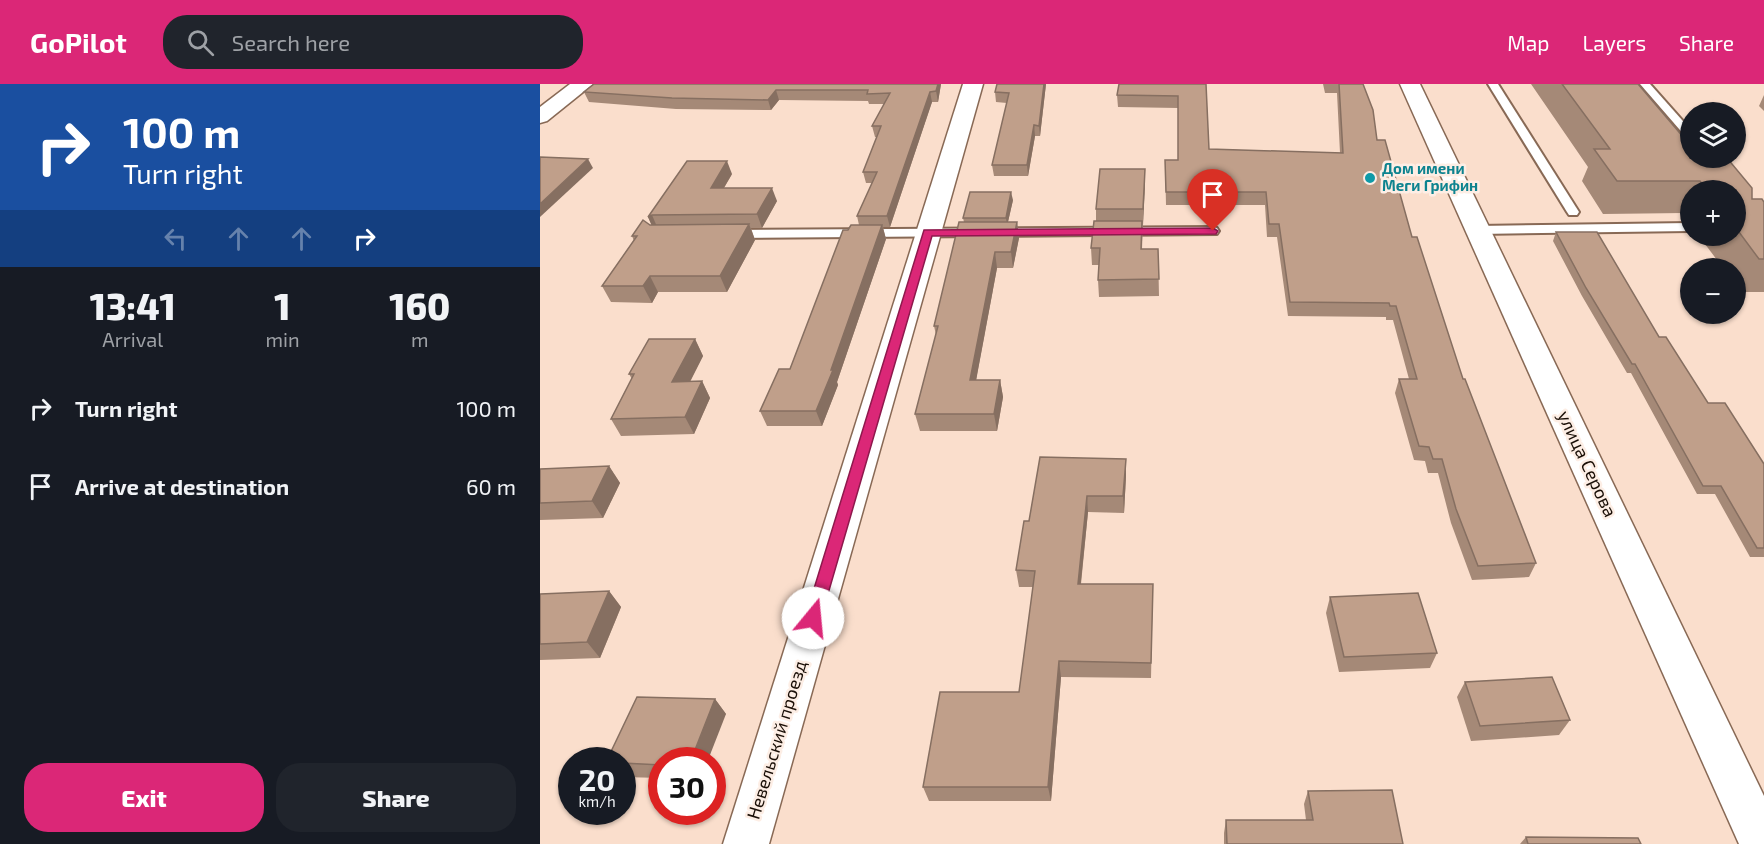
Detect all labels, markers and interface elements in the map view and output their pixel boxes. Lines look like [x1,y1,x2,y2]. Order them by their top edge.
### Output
search box [163,15,583,69]
text: GoPilot [30,25,127,59]
icon: search [184,26,217,59]
text: Search here [232,29,350,55]
text: Map [1507,30,1549,55]
text: Layers [1582,30,1646,55]
text: Share [1679,30,1734,55]
map controls [1680,102,1746,324]
button: layers [1680,102,1746,168]
text: 100 m [123,106,240,156]
icon: right [24,108,102,186]
text: Turn right [123,157,243,189]
place label: Дом имени Меги Грифин [1382,159,1478,194]
pin [1187,169,1238,231]
marker: Дом имени Меги Грифин [1363,171,1377,185]
icon: arrive [1196,178,1229,211]
button: + [1680,180,1746,246]
icon: left [159,222,192,255]
icon: ahead [222,222,255,255]
icon: ahead [285,222,318,255]
icon: right [348,222,381,255]
button: − [1680,258,1746,324]
text: 13:41 [90,284,176,327]
text: 1 [274,284,291,327]
text: 160 [389,284,450,327]
text: Arrival [102,327,163,351]
text: min [265,327,300,351]
text: m [411,327,429,351]
icon: right [24,392,57,425]
text: Turn right [75,395,177,421]
text: 100 m [457,395,516,421]
street label: улица Серова [1554,407,1622,520]
icon: arrive [24,470,57,503]
text: Arrive at destination [75,473,289,499]
text: 60 m [466,473,516,499]
position arrow [781,586,845,650]
street label: Невельский проезд [741,658,811,822]
speed limit sign: 30 [648,747,726,825]
text: 20 [579,761,615,797]
button: Exit [24,763,264,832]
button: Share [276,763,516,832]
text: km/h [578,792,616,810]

